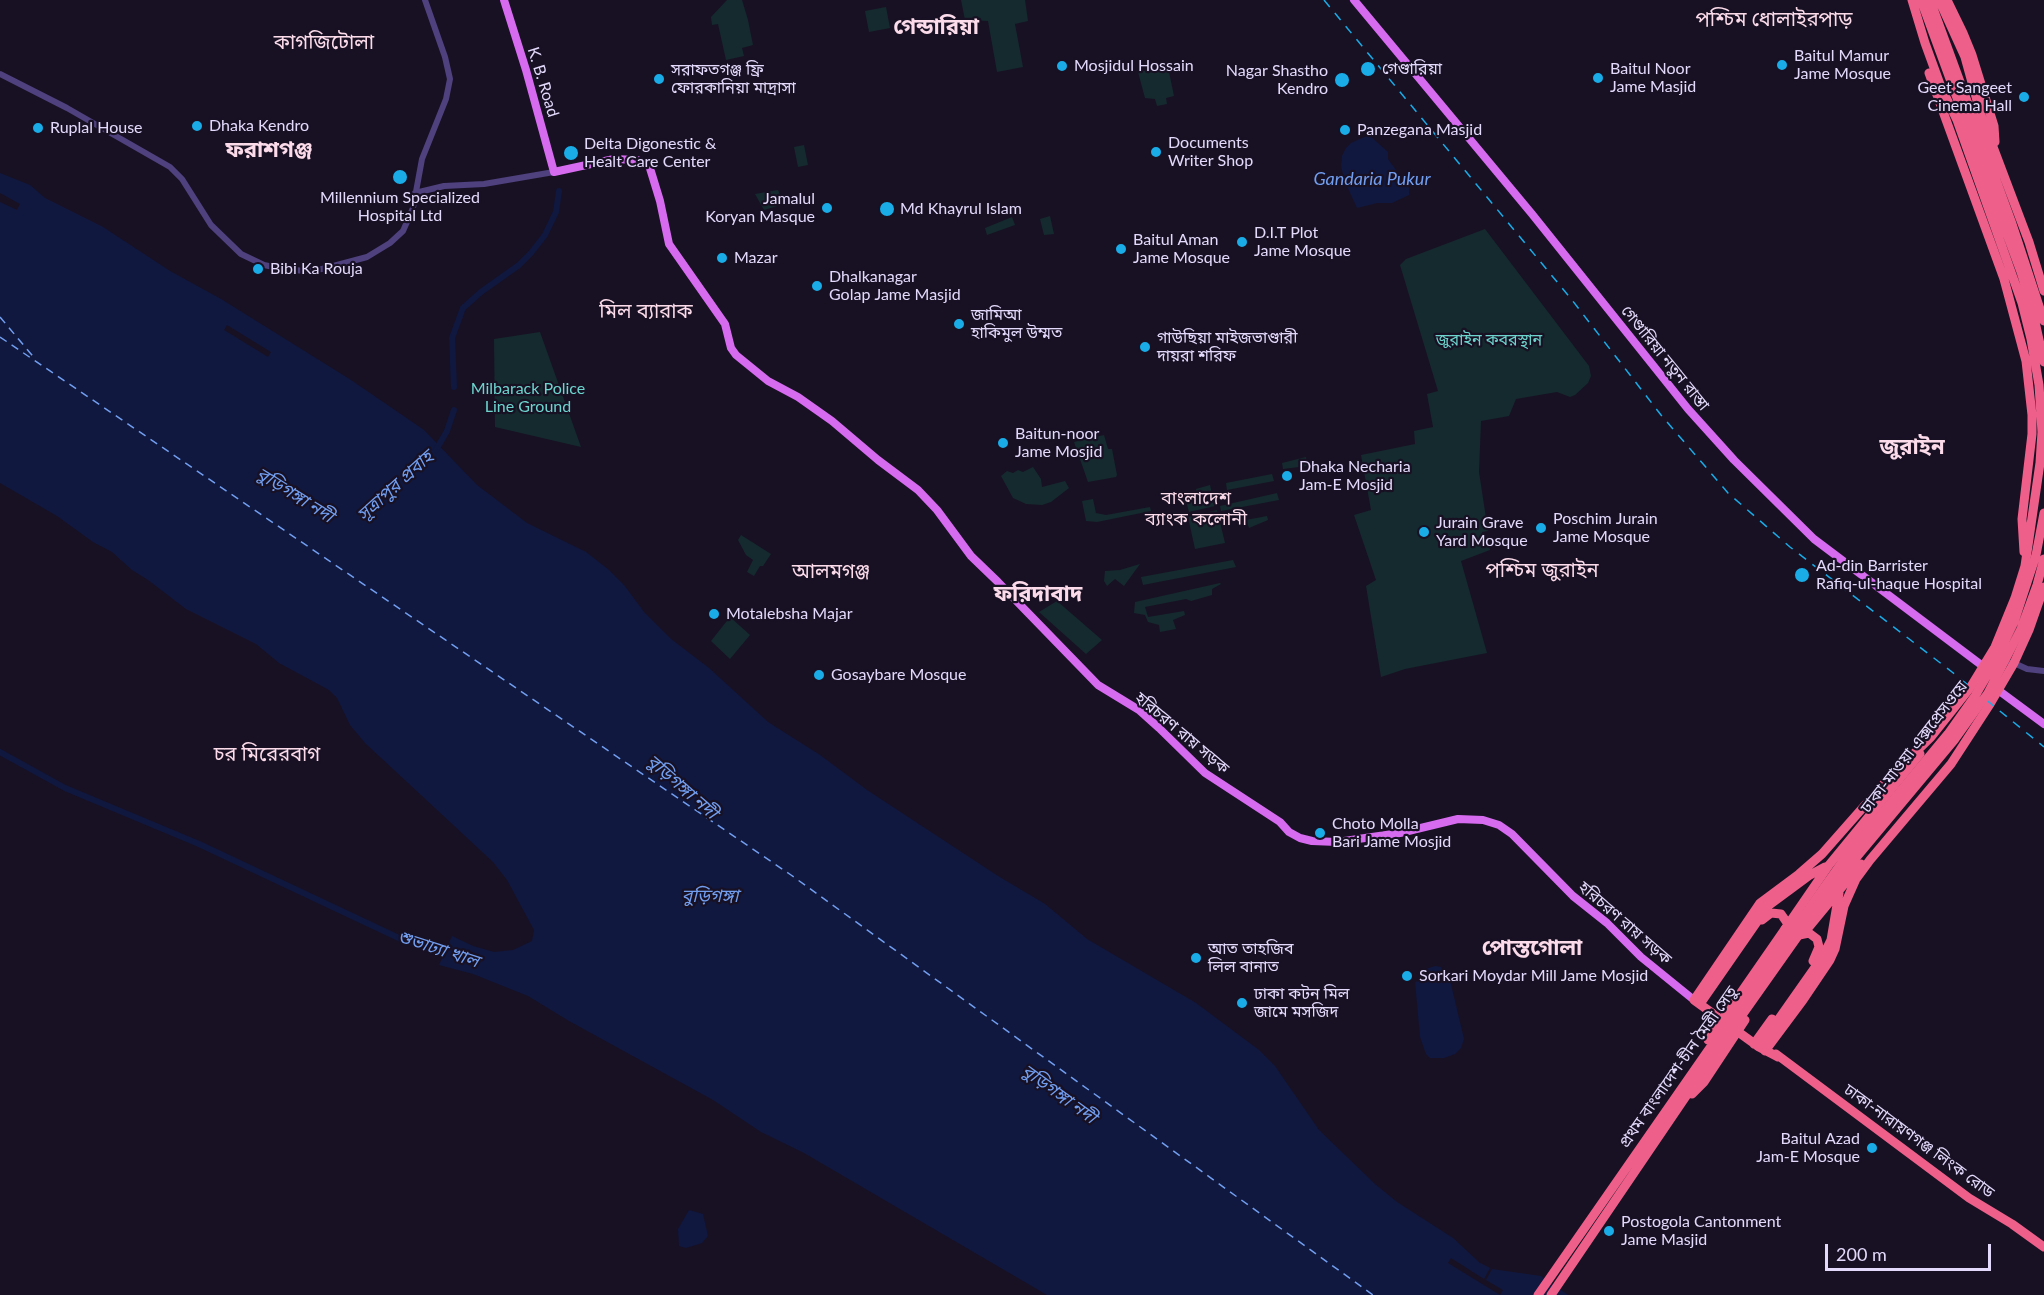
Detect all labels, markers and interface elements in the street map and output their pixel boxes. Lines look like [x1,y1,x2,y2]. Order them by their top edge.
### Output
district label: পশ্চিম ধোলাইরপাড় [1696,8,1852,32]
district label: গেন্ডারিয়া [893,14,979,40]
district label: কাগজিটোলা [274,31,374,55]
street label: K. B. Road [523,45,563,119]
place label: Baitul Mamur Jame Mosque [1794,46,1891,84]
place label: Mosjidul Hossain [1074,56,1194,76]
marker: Baitul Mamur Jame Mosque [1775,58,1789,72]
marker: Mosjidul Hossain [1055,59,1069,73]
place label: গেণ্ডারিয়া [1382,59,1442,79]
place label: Baitul Noor Jame Masjid [1610,59,1696,97]
place label: সরাফতগঞ্জ ফ্রি ফোরকানিয়া মাদ্রাসা [671,60,796,98]
marker: গেণ্ডারিয়া [1359,60,1377,78]
place label: Nagar Shastho Kendro [1226,61,1328,99]
marker: Nagar Shastho Kendro [1333,71,1351,89]
marker: Baitul Noor Jame Masjid [1591,71,1605,85]
marker: সরাফতগঞ্জ ফ্রি ফোরকানিয়া মাদ্রাসা [652,72,666,86]
place label: Geet Sangeet Cinema Hall [1918,78,2012,116]
marker: Geet Sangeet Cinema Hall [2017,90,2031,104]
place label: Dhaka Kendro [209,116,309,136]
place label: Ruplal House [50,118,143,138]
marker: Dhaka Kendro [190,119,204,133]
place label: Panzegana Masjid [1357,120,1482,140]
marker: Ruplal House [31,121,45,135]
marker: Panzegana Masjid [1338,123,1352,137]
place label: Documents Writer Shop [1168,133,1253,171]
place label: Delta Digonestic & Healt Care Center [584,134,716,172]
district label: ফরাশগঞ্জ [226,137,312,163]
marker: Delta Digonestic & Healt Care Center [562,144,580,162]
marker: Documents Writer Shop [1149,145,1163,159]
marker: Millennium Specialized Hospital Ltd [391,168,409,186]
water label: Gandaria Pukur [1313,168,1431,190]
place label: Millennium Specialized Hospital Ltd [320,188,480,226]
place label: Jamalul Koryan Masque [705,189,815,227]
place label: Md Khayrul Islam [900,199,1022,219]
marker: Md Khayrul Islam [878,200,896,218]
marker: Jamalul Koryan Masque [820,201,834,215]
place label: D.I.T Plot Jame Mosque [1254,223,1351,261]
place label: Baitul Aman Jame Mosque [1133,230,1230,268]
marker: D.I.T Plot Jame Mosque [1235,235,1249,249]
marker: Baitul Aman Jame Mosque [1114,242,1128,256]
place label: Mazar [734,248,778,268]
marker: Mazar [715,251,729,265]
place label: Bibi Ka Rouja [270,259,363,279]
marker: Bibi Ka Rouja [251,262,265,276]
place label: Dhalkanagar Golap Jame Masjid [829,267,961,305]
marker: Dhalkanagar Golap Jame Masjid [810,279,824,293]
district label: মিল ব্যারাক [599,300,693,324]
street label: গেণ্ডারিয়া নতুন রাস্তা [1617,302,1713,414]
place label: জামিআ হাকিমুল উম্মত [971,305,1062,343]
marker: জামিআ হাকিমুল উম্মত [952,317,966,331]
place label: গাউছিয়া মাইজভাণ্ডারী দায়রা শরিফ [1157,328,1297,366]
park label: জুরাইন কবরস্থান [1436,330,1542,350]
marker: গাউছিয়া মাইজভাণ্ডারী দায়রা শরিফ [1138,340,1152,354]
park label: Milbarack Police Line Ground [471,379,585,417]
place label: Baitun-noor Jame Mosjid [1015,424,1102,462]
district label: জুরাইন [1879,434,1945,460]
marker: Baitun-noor Jame Mosjid [996,436,1010,450]
water label: সূত্রাপুর প্রবাহ [353,446,437,526]
place label: Dhaka Necharia Jam-E Mosjid [1299,457,1411,495]
water label: বুড়িগঙ্গা নদী [252,463,338,527]
marker: Dhaka Necharia Jam-E Mosjid [1280,469,1294,483]
district label: বাংলাদেশ ব্যাংক কলোনী [1145,487,1247,530]
place label: Poschim Jurain Jame Mosque [1553,509,1658,547]
place label: Jurain Grave Yard Mosque [1436,513,1528,551]
marker: Poschim Jurain Jame Mosque [1534,521,1548,535]
marker: Jurain Grave Yard Mosque [1417,525,1431,539]
place label: Ad-din Barrister Rafiq-ul-haque Hospital [1816,556,1982,594]
district label: পশ্চিম জুরাইন [1485,559,1599,583]
district label: আলমগঞ্জ [792,560,870,584]
marker: Ad-din Barrister Rafiq-ul-haque Hospital [1793,566,1811,584]
district label: ফরিদাবাদ [994,581,1082,607]
place label: Motalebsha Majar [726,604,852,624]
marker: Motalebsha Majar [707,607,721,621]
place label: Gosaybare Mosque [831,665,966,685]
marker: Gosaybare Mosque [812,668,826,682]
street label: ঢাকা-মাওয়া এক্সপ্রেসওয়ে [1857,677,1971,817]
street label: হরিচরণ রায় সড়ক [1131,688,1233,778]
district label: চর মিরেরবাগ [214,743,320,767]
water label: বুড়িগঙ্গা নদী [642,750,722,824]
place label: Choto Molla Bari Jame Mosjid [1332,814,1451,852]
marker: Choto Molla Bari Jame Mosjid [1313,826,1327,840]
street label: হরিচরণ রায় সড়ক [1575,877,1675,969]
water label: বুড়িগঙ্গা [681,885,739,907]
water label: শুভাঢ্যা খাল [394,926,482,972]
district label: পোস্তগোলা [1482,935,1582,961]
place label: আত তাহজিব লিল বানাত [1208,939,1294,977]
marker: আত তাহজিব লিল বানাত [1189,951,1203,965]
place label: Sorkari Moydar Mill Jame Mosjid [1419,966,1648,986]
marker: Sorkari Moydar Mill Jame Mosjid [1400,969,1414,983]
street label: প্রথম বাংলাদেশ-চীন মৈত্রী সেতু [1615,983,1741,1151]
place label: ঢাকা কটন মিল জামে মসজিদ [1254,984,1349,1022]
marker: ঢাকা কটন মিল জামে মসজিদ [1235,996,1249,1010]
water label: বুড়িগঙ্গা নদী [1017,1060,1101,1128]
street label: ঢাকা-নারায়ণগঞ্জ লিংক রোড [1840,1080,1998,1202]
place label: Baitul Azad Jam-E Mosque [1756,1129,1860,1167]
marker: Baitul Azad Jam-E Mosque [1865,1141,1879,1155]
place label: Postogola Cantonment Jame Masjid [1621,1212,1781,1250]
marker: Postogola Cantonment Jame Masjid [1602,1224,1616,1238]
scale bar [1828,1232,1994,1270]
text: 200 m [1836,1243,1887,1265]

